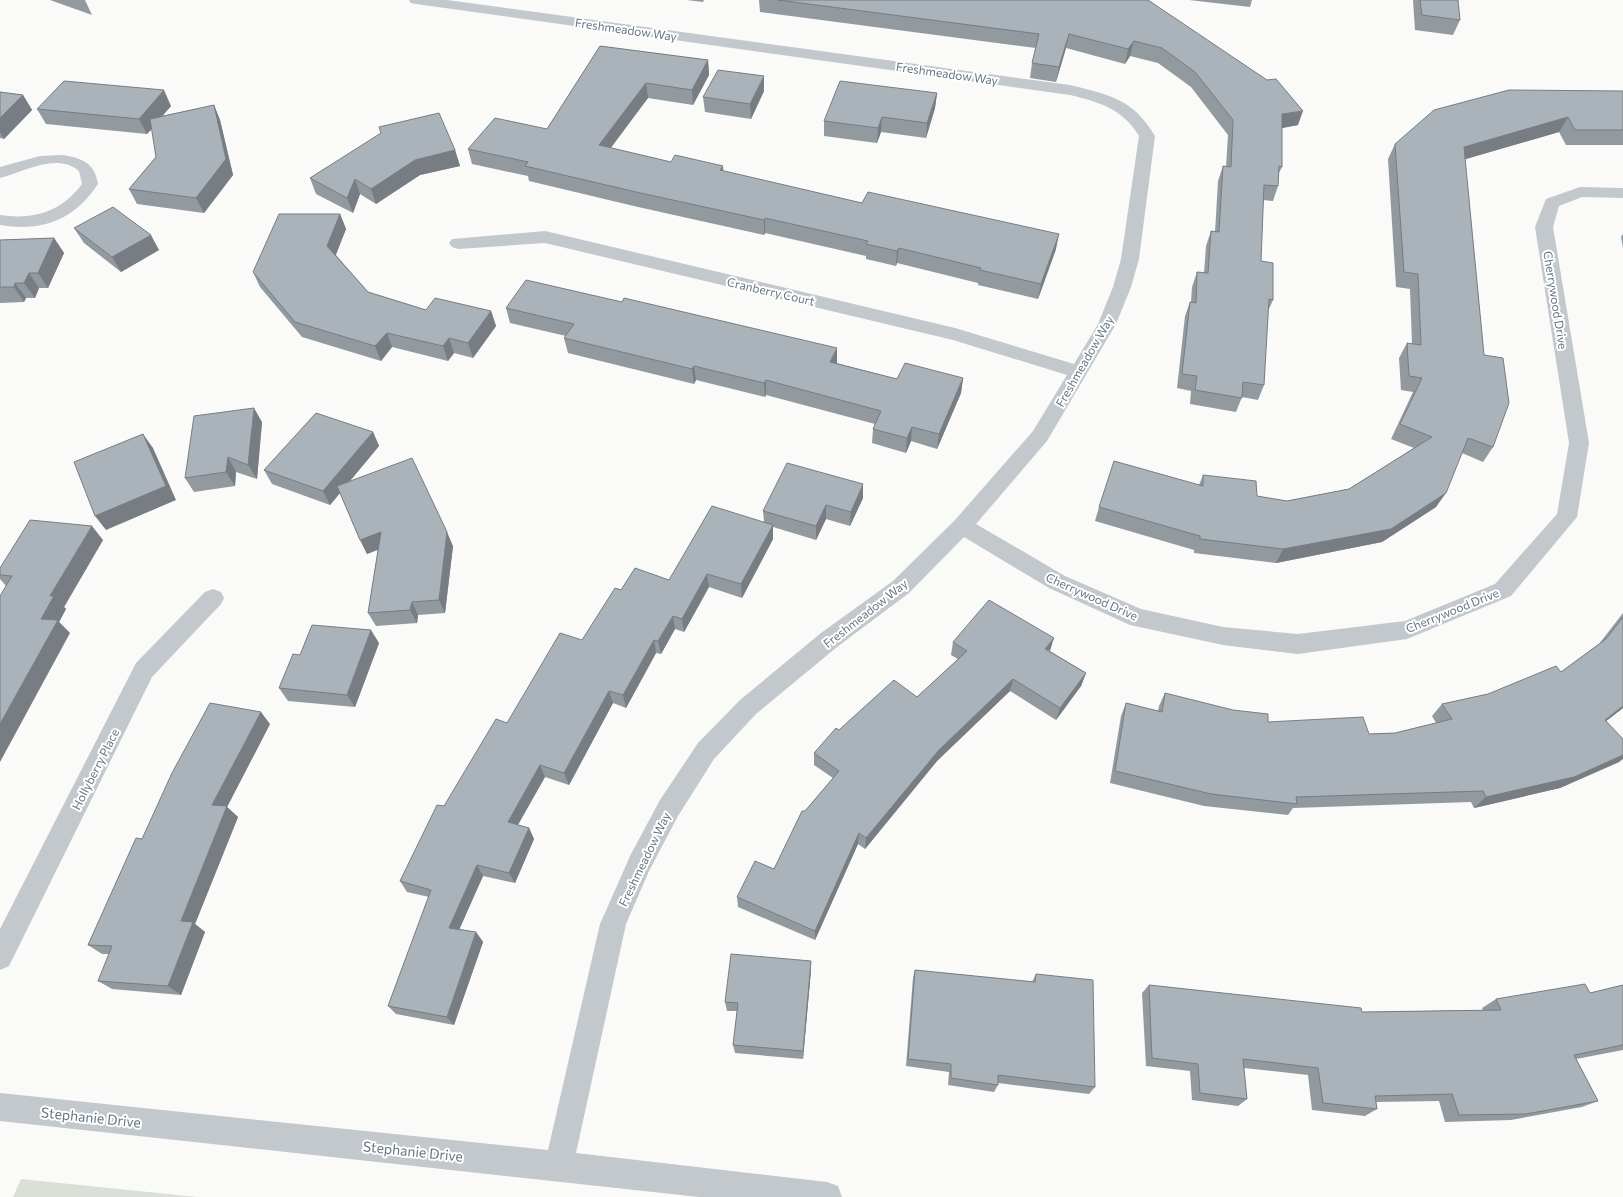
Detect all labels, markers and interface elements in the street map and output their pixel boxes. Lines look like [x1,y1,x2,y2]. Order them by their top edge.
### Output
street label: Freshmeadow Way [574,15,678,43]
street label: Freshmeadow Way [895,59,999,87]
street label: Cherrywood Drive [1541,250,1571,350]
street label: Cranberry Court [726,274,816,308]
street label: Freshmeadow Way [1052,313,1116,409]
street label: Cherrywood Drive [1044,569,1140,623]
street label: Freshmeadow Way [820,576,910,650]
street label: Cherrywood Drive [1403,585,1501,635]
street label: Hollyberry Place [69,726,121,812]
street label: Freshmeadow Way [615,810,673,908]
street label: Stephanie Drive [40,1103,142,1131]
street label: Stephanie Drive [362,1137,464,1165]

